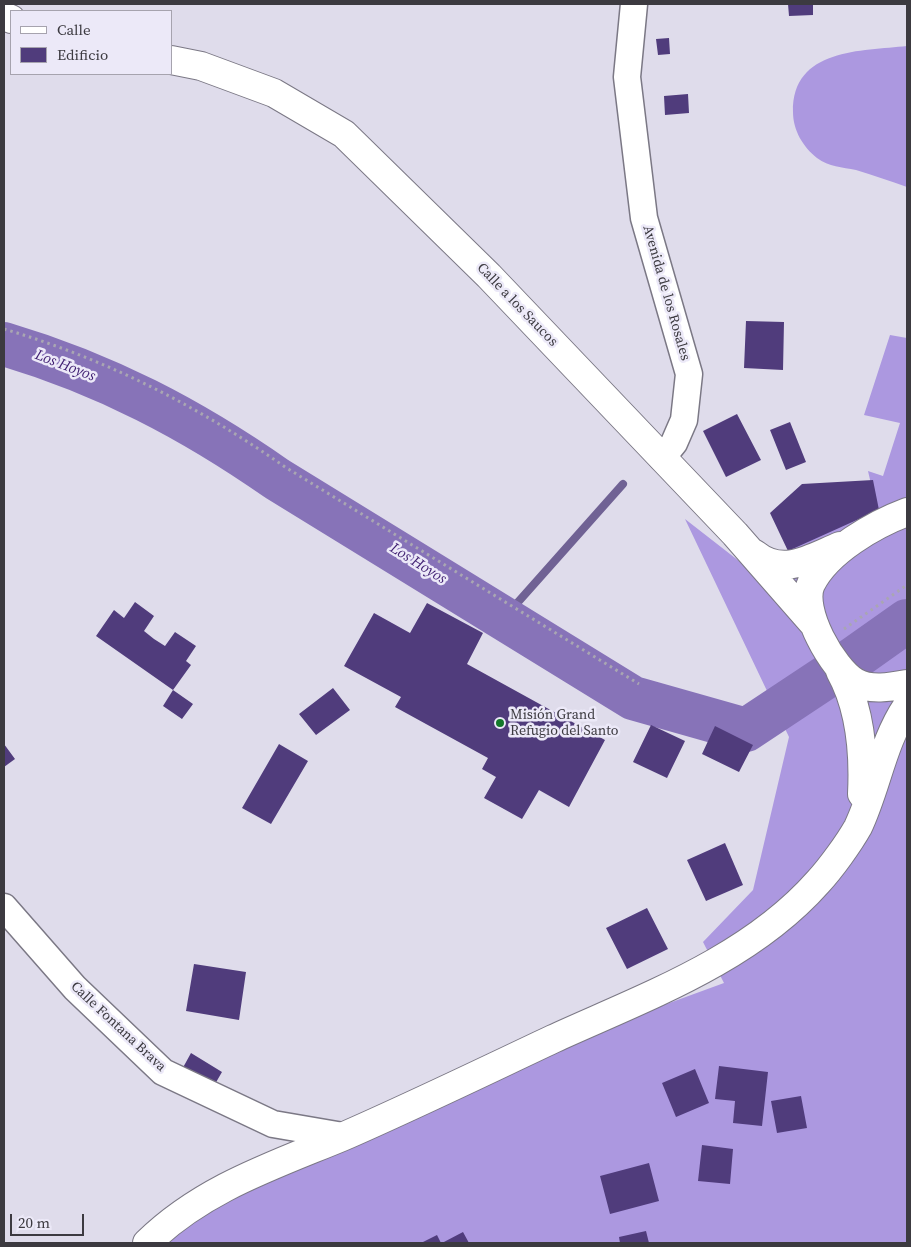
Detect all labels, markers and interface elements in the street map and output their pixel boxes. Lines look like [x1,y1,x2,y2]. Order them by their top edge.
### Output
legend [10,10,172,75]
text: Calle [57,19,91,40]
text: Edificio [57,44,108,65]
street label: Avenida de los Rosales [639,223,693,363]
street label: Calle a los Saucos [473,260,561,350]
water label: Los Hoyos [32,346,98,386]
water label: Los Hoyos [387,540,449,588]
place label: Misión Grand Refugio del Santo [510,707,618,740]
marker: Misión Grand Refugio del Santo [494,717,506,729]
street label: Calle Fontana Brava [67,979,169,1075]
scale bar [12,1204,86,1236]
text: 20 m [18,1212,50,1233]

